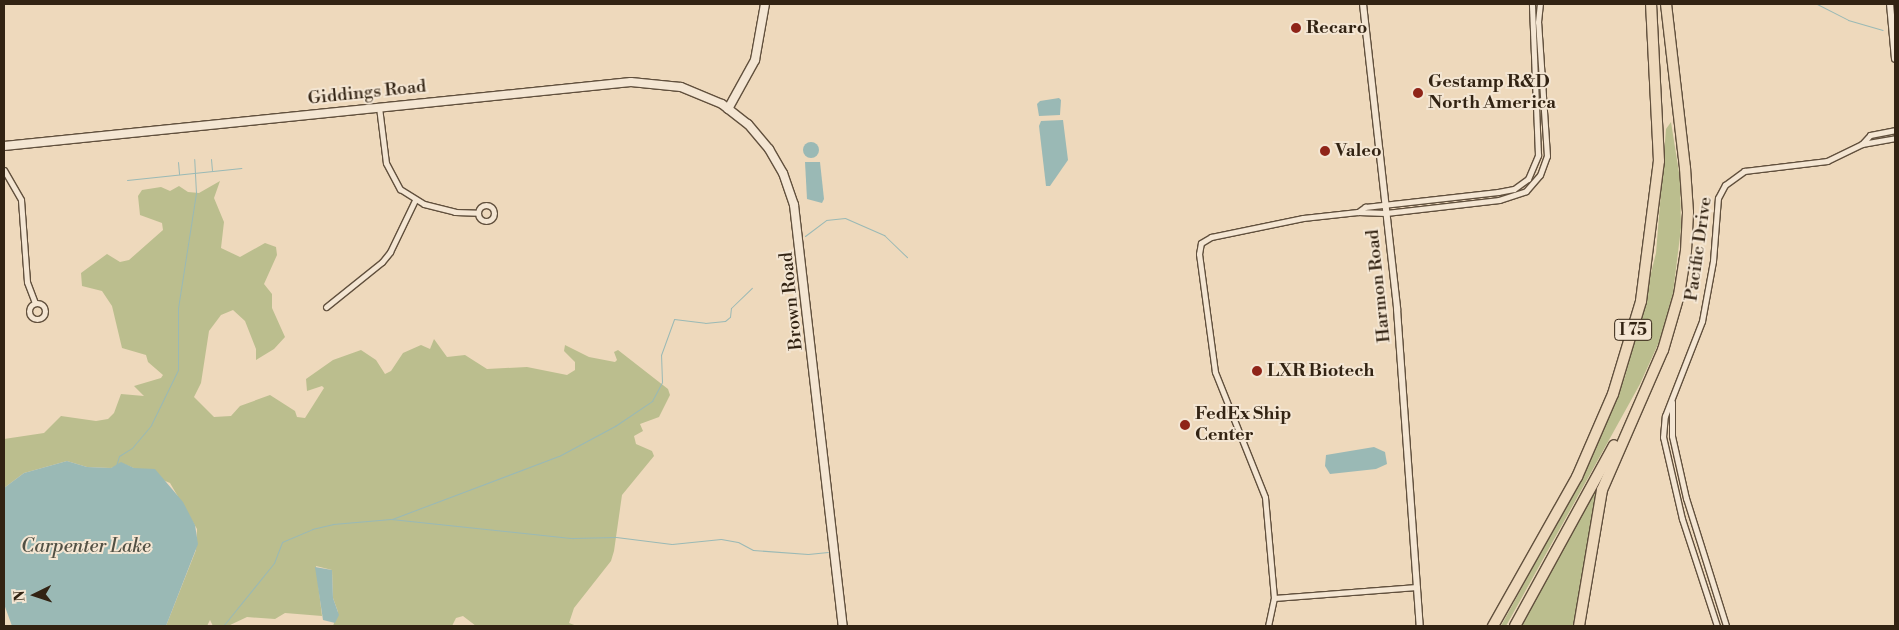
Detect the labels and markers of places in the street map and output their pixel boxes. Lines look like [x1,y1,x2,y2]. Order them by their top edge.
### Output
place label: Recaro [1306,17,1367,39]
marker: Recaro [1290,22,1302,34]
place label: Gestamp R&D North America [1428,72,1556,115]
marker: Gestamp R&D North America [1412,87,1424,99]
place label: Valeo [1335,140,1382,162]
marker: Valeo [1319,145,1331,157]
place label: LXR Biotech [1267,360,1375,382]
marker: LXR Biotech [1251,365,1263,377]
place label: FedEx Ship Center [1195,404,1292,446]
marker: FedEx Ship Center [1179,419,1191,431]

